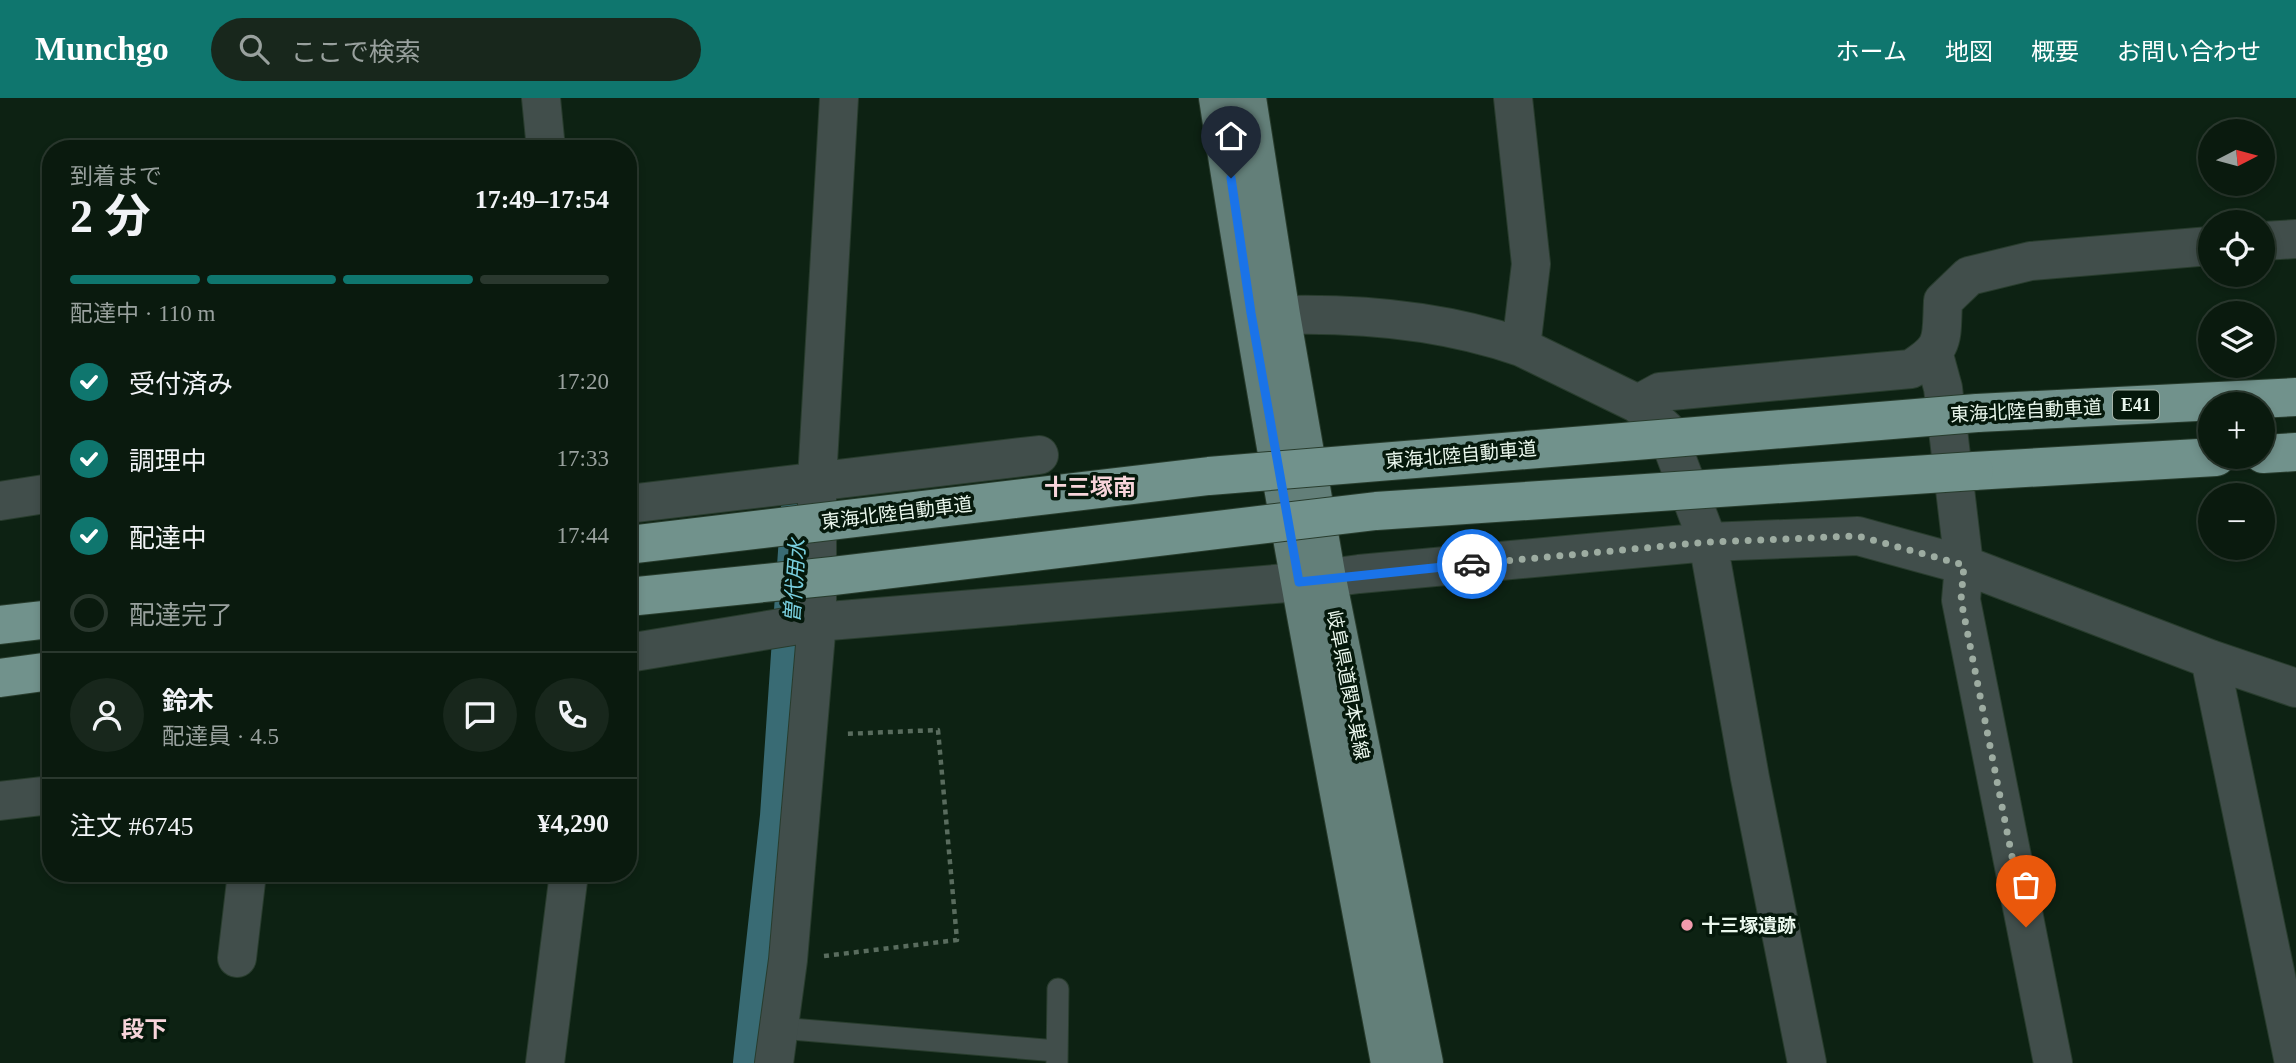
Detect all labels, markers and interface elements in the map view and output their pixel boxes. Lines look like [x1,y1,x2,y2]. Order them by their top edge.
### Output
search box [211,18,701,81]
icon: search [235,30,273,68]
text: Munchgo [35,31,169,67]
text: ここで検索 [291,38,421,67]
text: ホーム [1836,39,1907,65]
text: 地図 [1945,39,1993,65]
text: 概要 [2031,39,2079,65]
text: お問い合わせ [2117,39,2261,65]
pin [1201,106,1261,178]
icon: home [1212,117,1250,155]
north arrow [2198,119,2275,196]
map controls [2198,119,2275,560]
text: 到着まで [70,164,162,189]
text: 17:49–17:54 [475,185,609,214]
text: 2 分 [70,191,151,242]
button: locate [2198,210,2275,287]
text: 配達中 · 110 m [70,301,215,326]
button: layers [2198,301,2275,378]
icon: check [70,363,108,401]
text: 17:20 [557,369,609,394]
text: 受付済み [129,370,233,399]
road number: E41 [2113,390,2159,419]
button: + [2198,392,2275,469]
street label: 東海北陸自動車道 [1950,397,2102,425]
street label: 東海北陸自動車道 [1384,438,1538,472]
icon: check [70,440,108,478]
text: 17:33 [557,446,609,471]
text: 調理中 [129,447,207,476]
district label: 十三塚南 [1044,475,1136,500]
button: − [2198,483,2275,560]
street label: 東海北陸自動車道 [820,493,974,533]
icon: check [70,517,108,555]
text: 17:44 [557,523,609,548]
text: 配達中 [129,524,207,553]
courier [1437,529,1507,599]
water label: 曽代用水 [780,536,810,624]
icon: car [1453,545,1491,583]
text: 配達完了 [129,601,233,630]
street label: 岐阜県道関本巣線 [1323,608,1373,762]
button: person [70,678,144,752]
button: chat [443,678,517,752]
button: phone [535,678,609,752]
text: 鈴木 [162,687,214,716]
text: 配達員 · 4.5 [162,724,279,749]
text: ¥4,290 [538,809,609,838]
text: 注文 #6745 [70,812,194,841]
pin [1996,855,2056,927]
icon: bag [2007,866,2045,904]
place label: 十三塚遺跡 [1701,915,1796,936]
marker: 十三塚遺跡 [1679,917,1695,933]
district label: 段下 [121,1017,167,1042]

